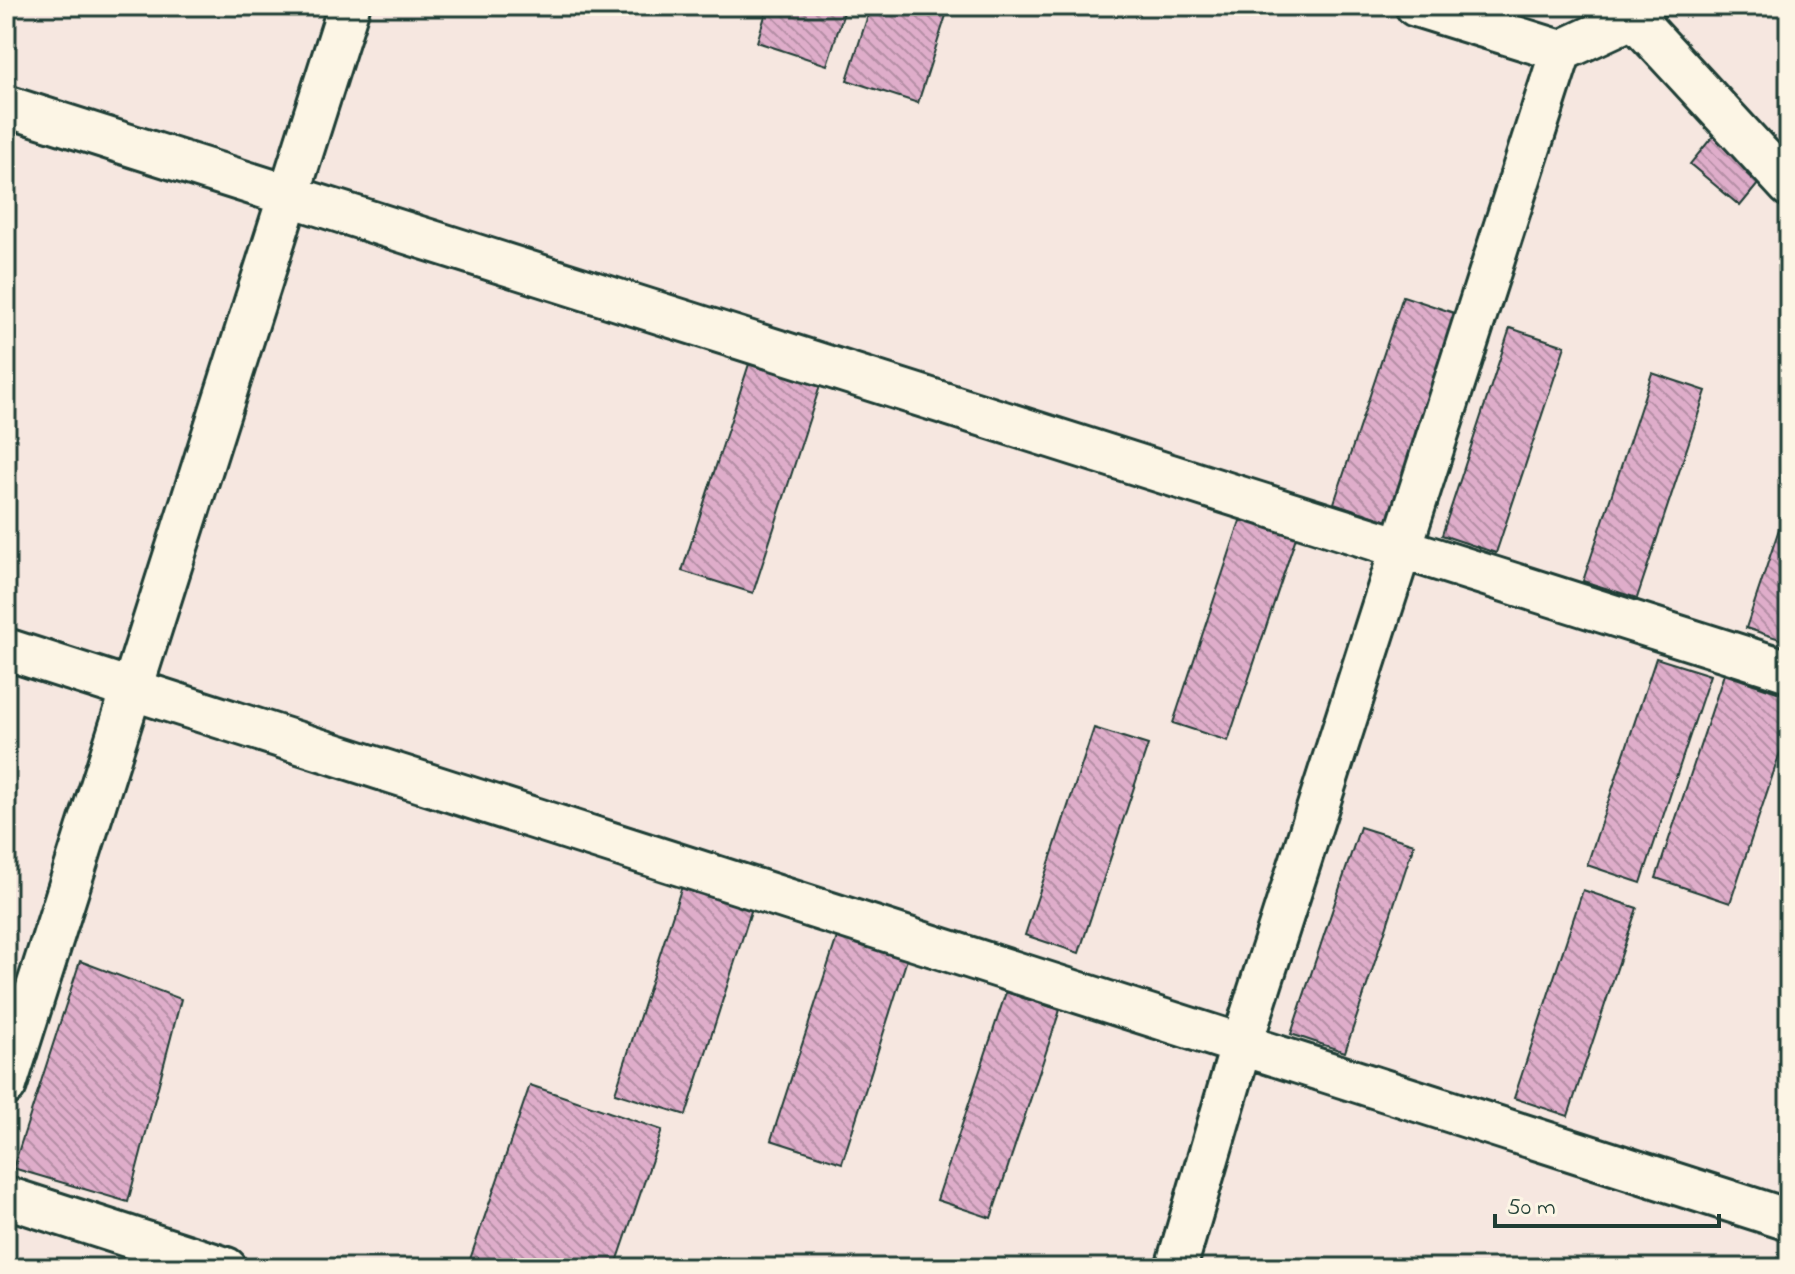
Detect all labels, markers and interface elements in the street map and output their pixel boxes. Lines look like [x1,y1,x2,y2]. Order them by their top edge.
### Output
scale bar [1495,1178,1719,1228]
text: 50 m [1507,1191,1556,1226]

